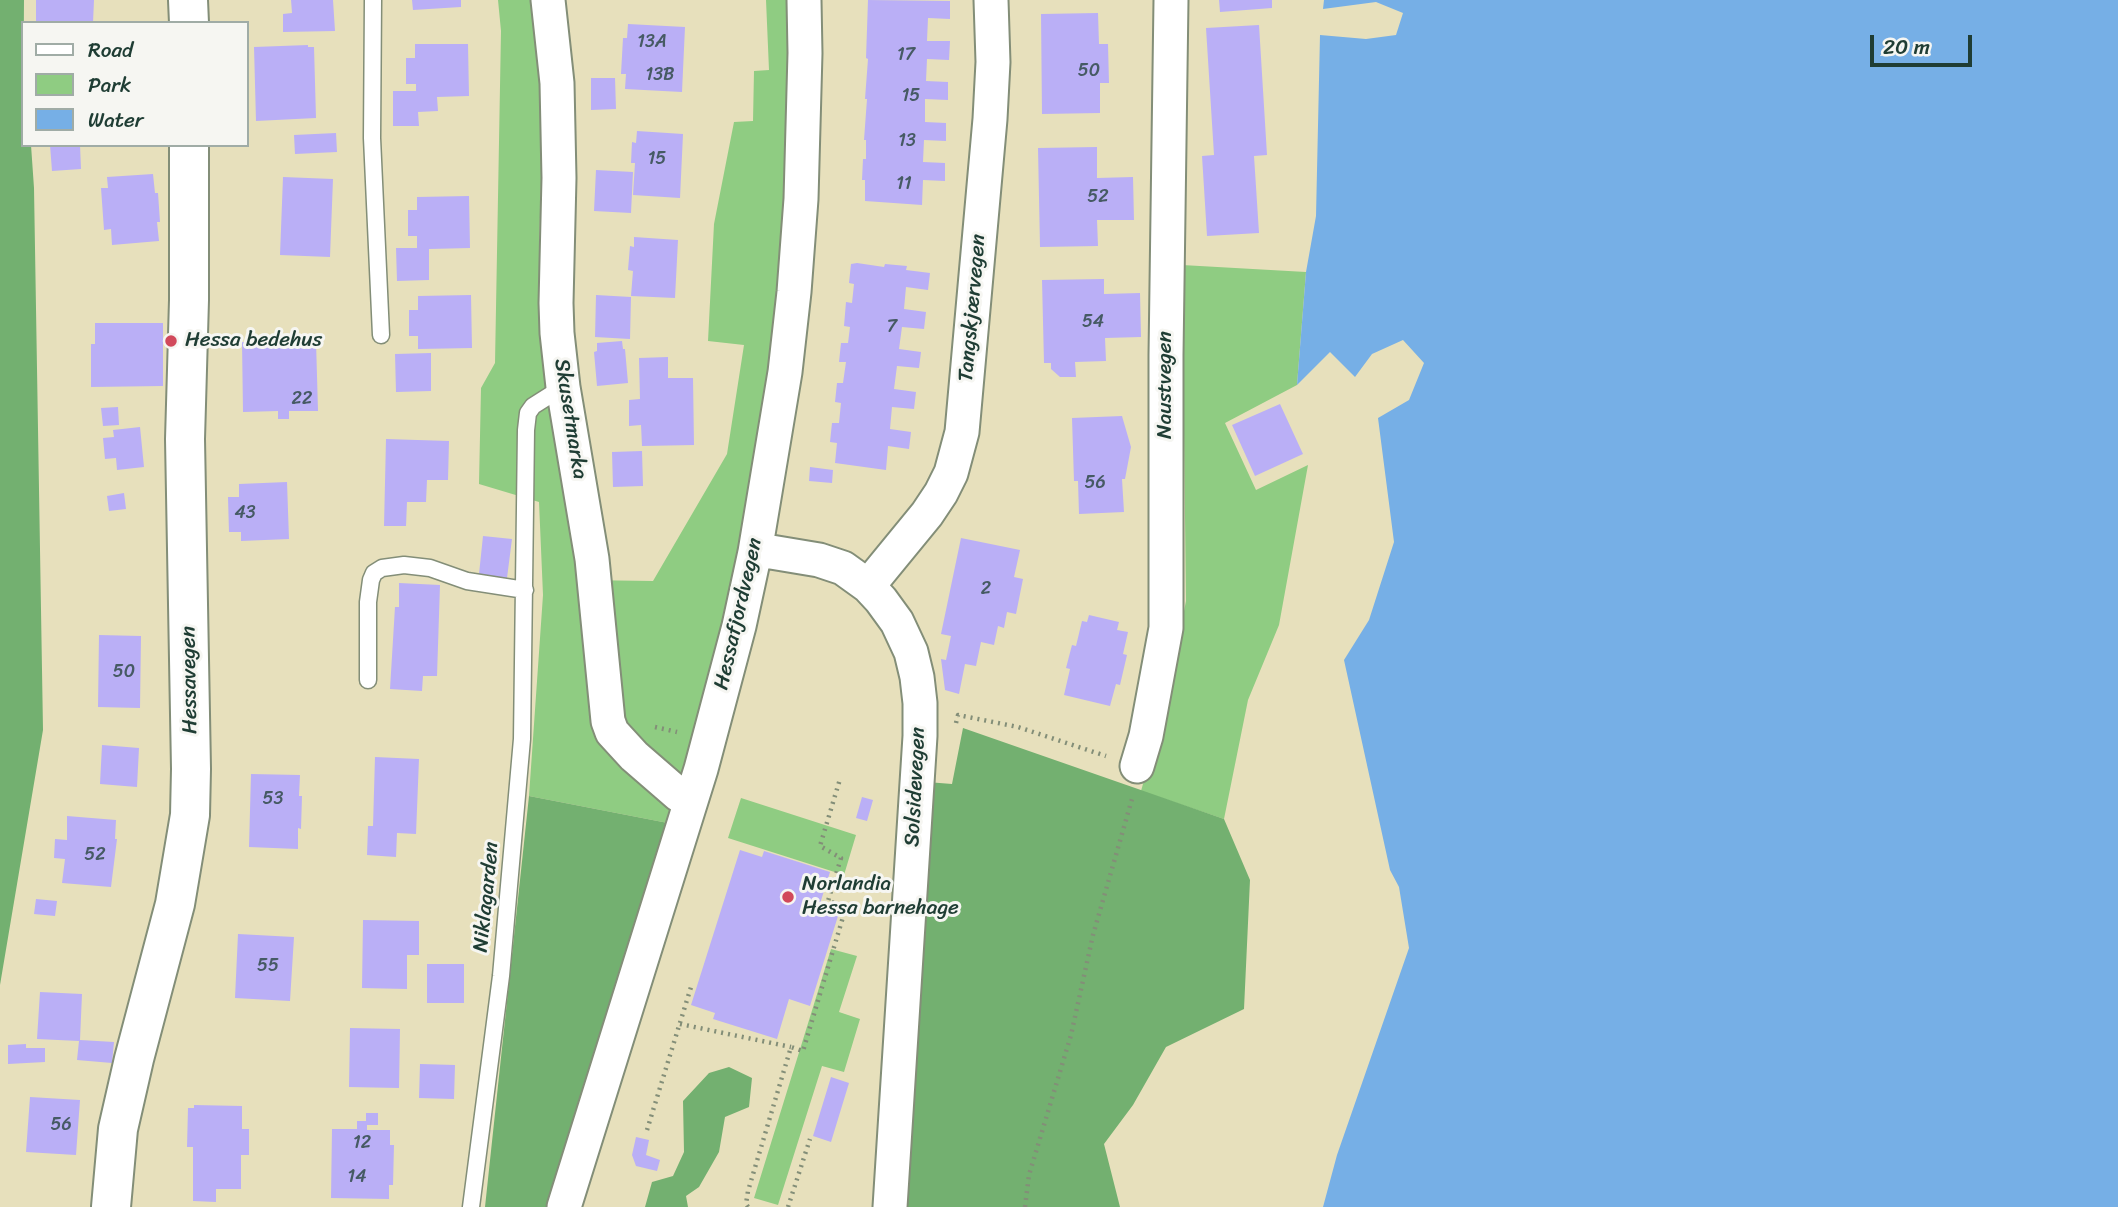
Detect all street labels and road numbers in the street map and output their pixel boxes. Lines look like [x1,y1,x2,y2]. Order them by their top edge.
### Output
street label: Tangskjærvegen [954,233,992,383]
street label: Naustvegen [1153,331,1179,439]
street label: Skusetmarka [548,357,592,481]
street label: Hessafjordvegen [709,536,769,692]
street label: Hessavegen [176,626,204,734]
street label: Solsidevegen [900,726,932,848]
street label: Niklagarden [469,840,505,954]

